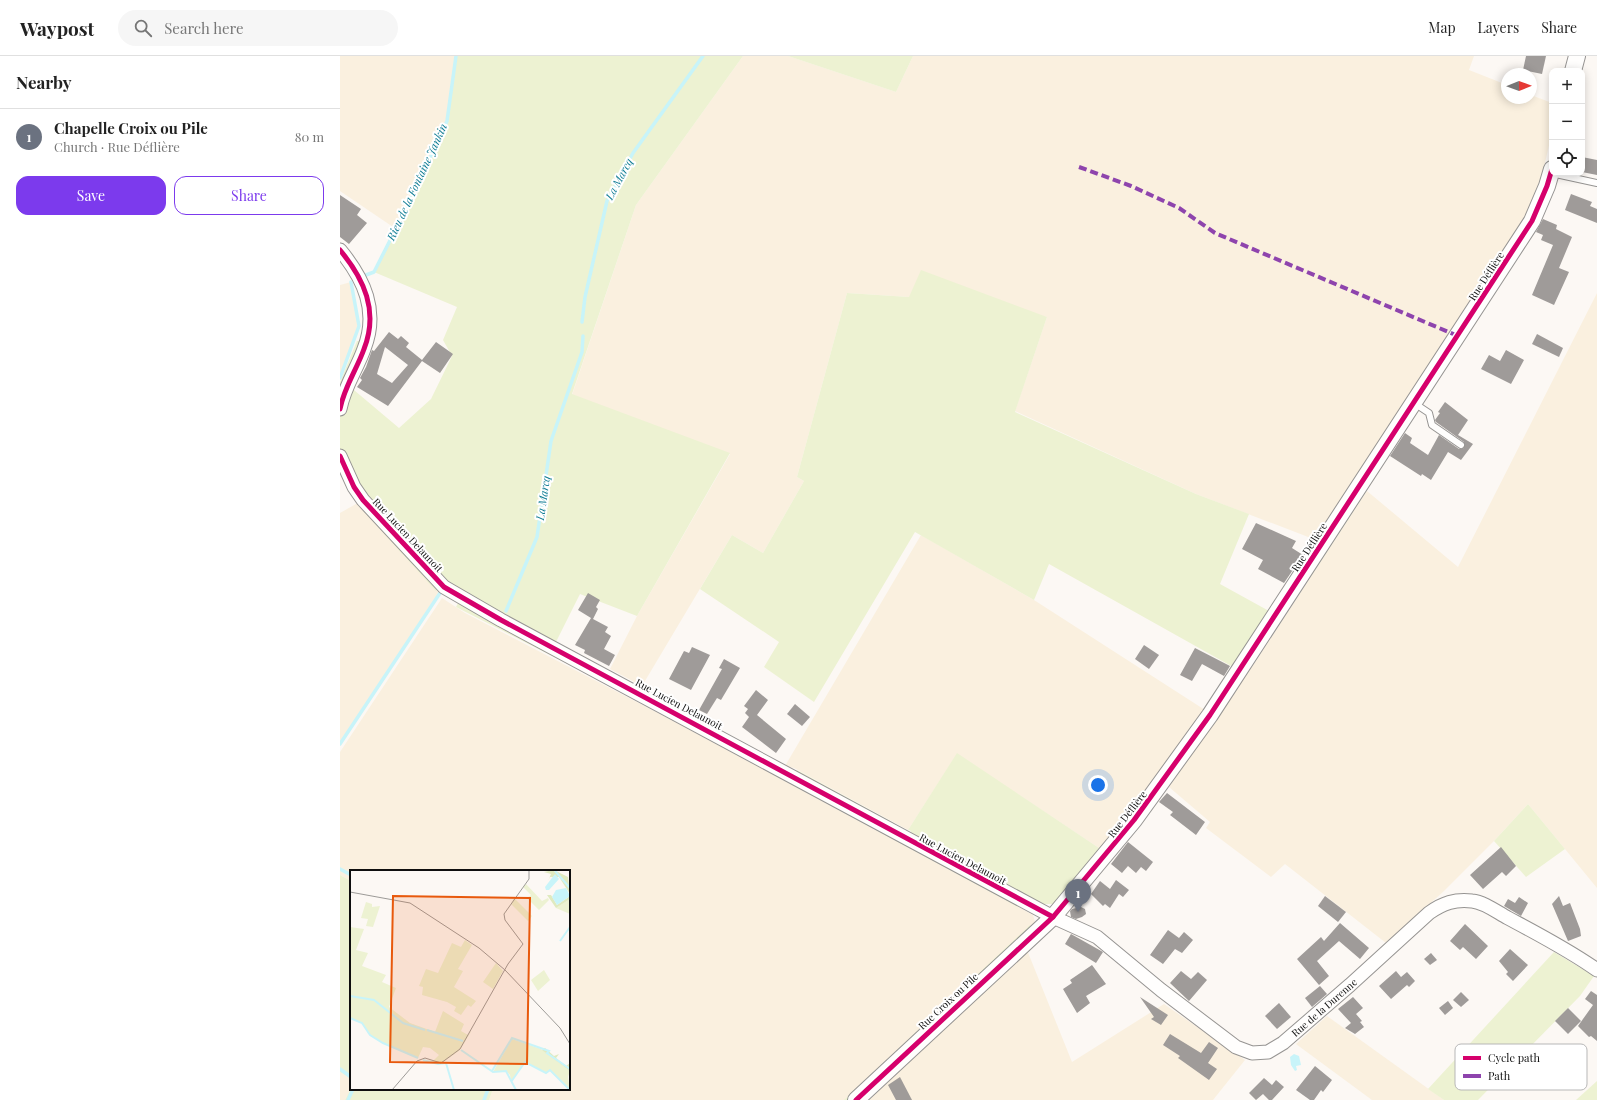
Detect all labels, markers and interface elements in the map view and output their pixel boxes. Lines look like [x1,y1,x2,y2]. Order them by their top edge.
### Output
search box [118,10,398,46]
text: Waypost [20,15,94,41]
icon: search [132,17,154,39]
text: Search here [164,18,244,38]
text: Map [1428,18,1456,37]
text: Layers [1478,18,1519,37]
text: Share [1541,18,1577,37]
north arrow [1501,68,1537,104]
map controls [1549,68,1585,176]
button: + [1549,68,1585,104]
text: Nearby [16,71,71,93]
button: − [1549,104,1585,140]
text: Chapelle Croix ou Pile [54,118,208,138]
water label: Rieu de la Fontaine Jankin [382,121,450,244]
text: 1 [27,128,31,145]
text: 80 m [295,128,324,145]
text: Church · Rue Déflière [54,138,180,155]
button: locate [1549,140,1585,176]
water label: La Marcq [601,155,636,203]
button: Save [16,176,166,215]
button: Share [174,176,324,215]
street label: Rue Déflière [1465,249,1507,303]
water label: La Marcq [532,474,553,522]
street label: Rue Lucien Delaunoit [370,495,446,575]
street label: Rue Déflière [1288,520,1330,574]
street label: Rue Lucien Delaunoit [633,675,725,733]
your location [1088,775,1108,795]
street label: Rue Déflière [1104,788,1150,840]
street label: Rue Lucien Delaunoit [917,830,1009,888]
inset map [350,870,570,1090]
pin: 1 [1065,879,1091,912]
street label: Rue Croix ou Pile [915,970,981,1032]
street label: Rue de la Durenne [1288,975,1360,1040]
legend [1455,1044,1587,1090]
text: Cycle path [1488,1050,1540,1065]
text: Path [1488,1068,1511,1083]

